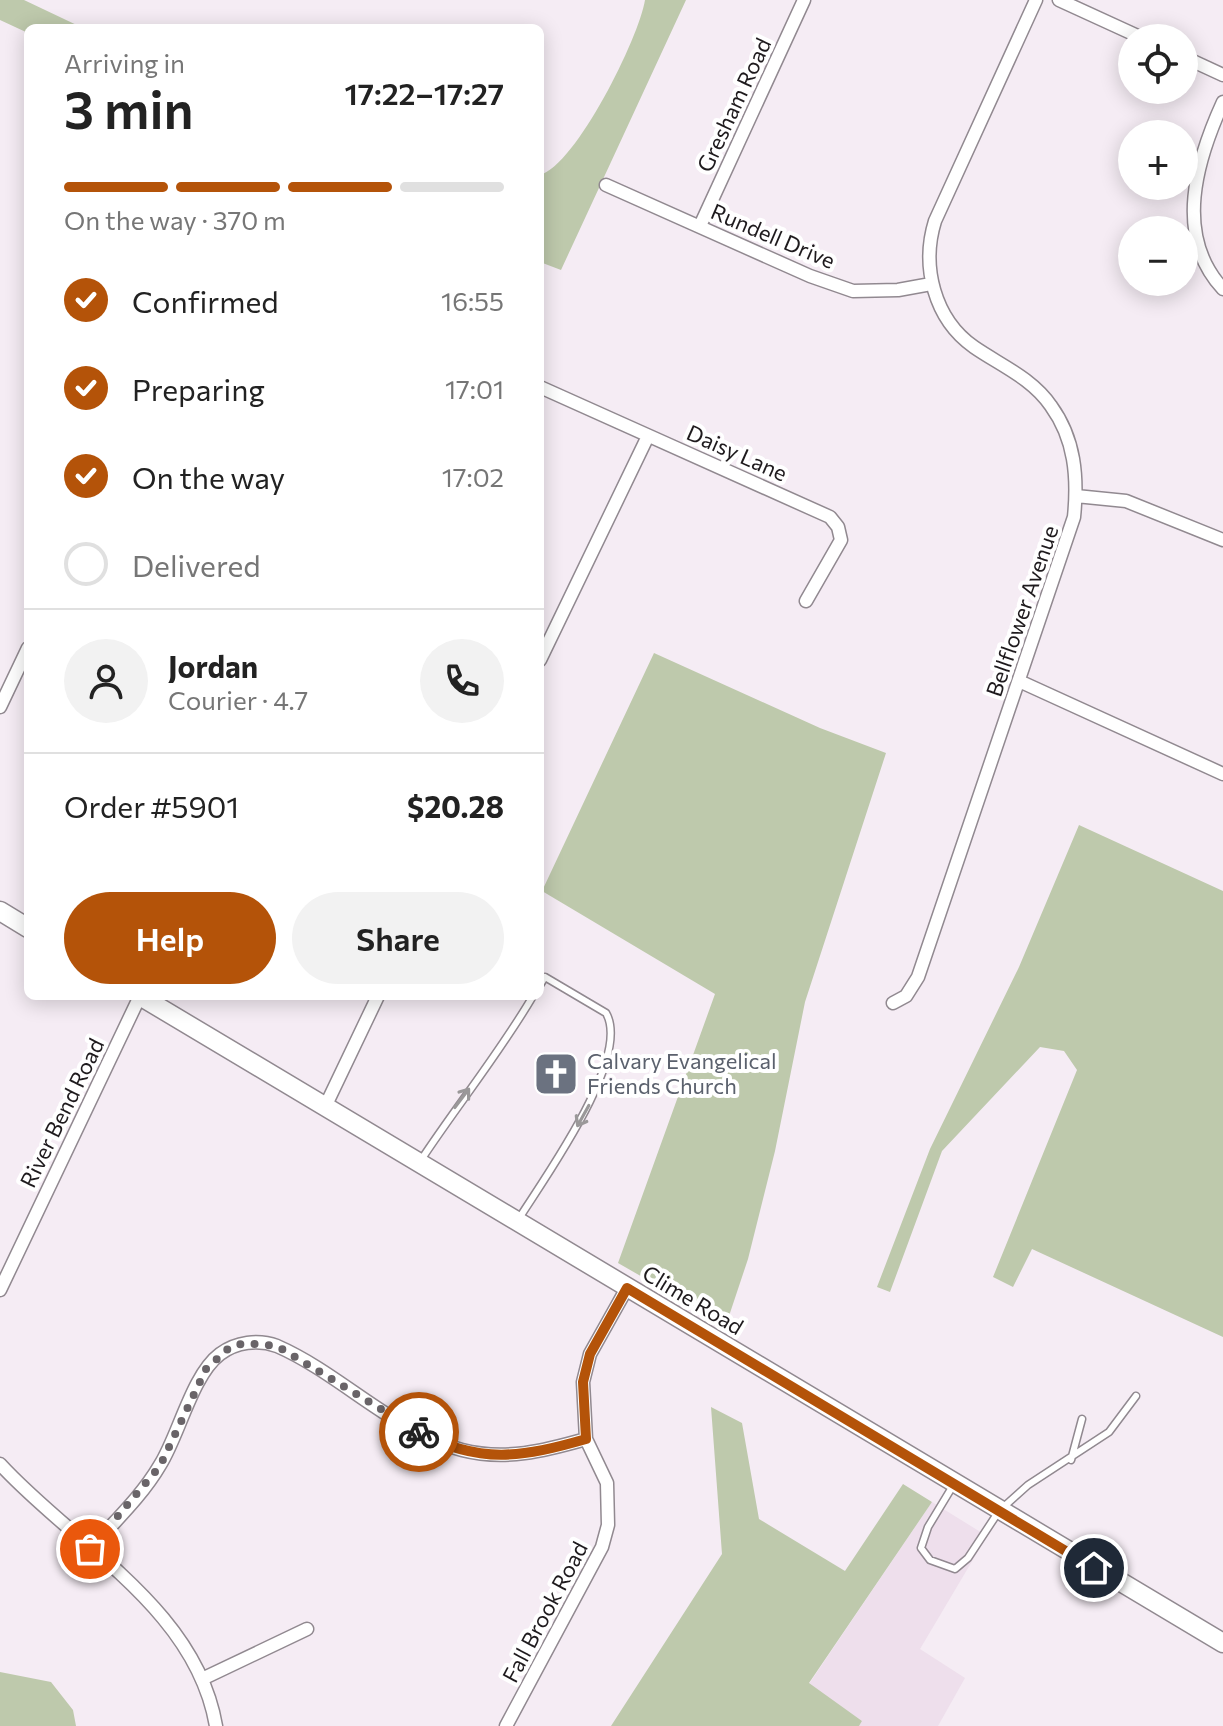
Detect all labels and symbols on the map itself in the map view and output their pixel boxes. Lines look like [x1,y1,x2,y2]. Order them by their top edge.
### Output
street label: Gresham Road [691,33,776,176]
street label: Rundell Drive [707,197,839,274]
street label: Daisy Lane [683,418,792,487]
street label: Bellflower Avenue [980,522,1063,700]
street label: River Bend Road [14,1034,109,1192]
place label: Calvary Evangelical Friends Church [587,1047,777,1099]
church icon: Calvary Evangelical Friends Church [532,1050,580,1098]
one-way arrow [453,1088,470,1109]
one-way arrow [574,1104,590,1127]
street label: Clime Road [638,1259,749,1340]
courier [379,1392,459,1472]
pin [56,1515,124,1583]
pin [1060,1534,1128,1602]
street label: Fall Brook Road [496,1537,593,1687]

